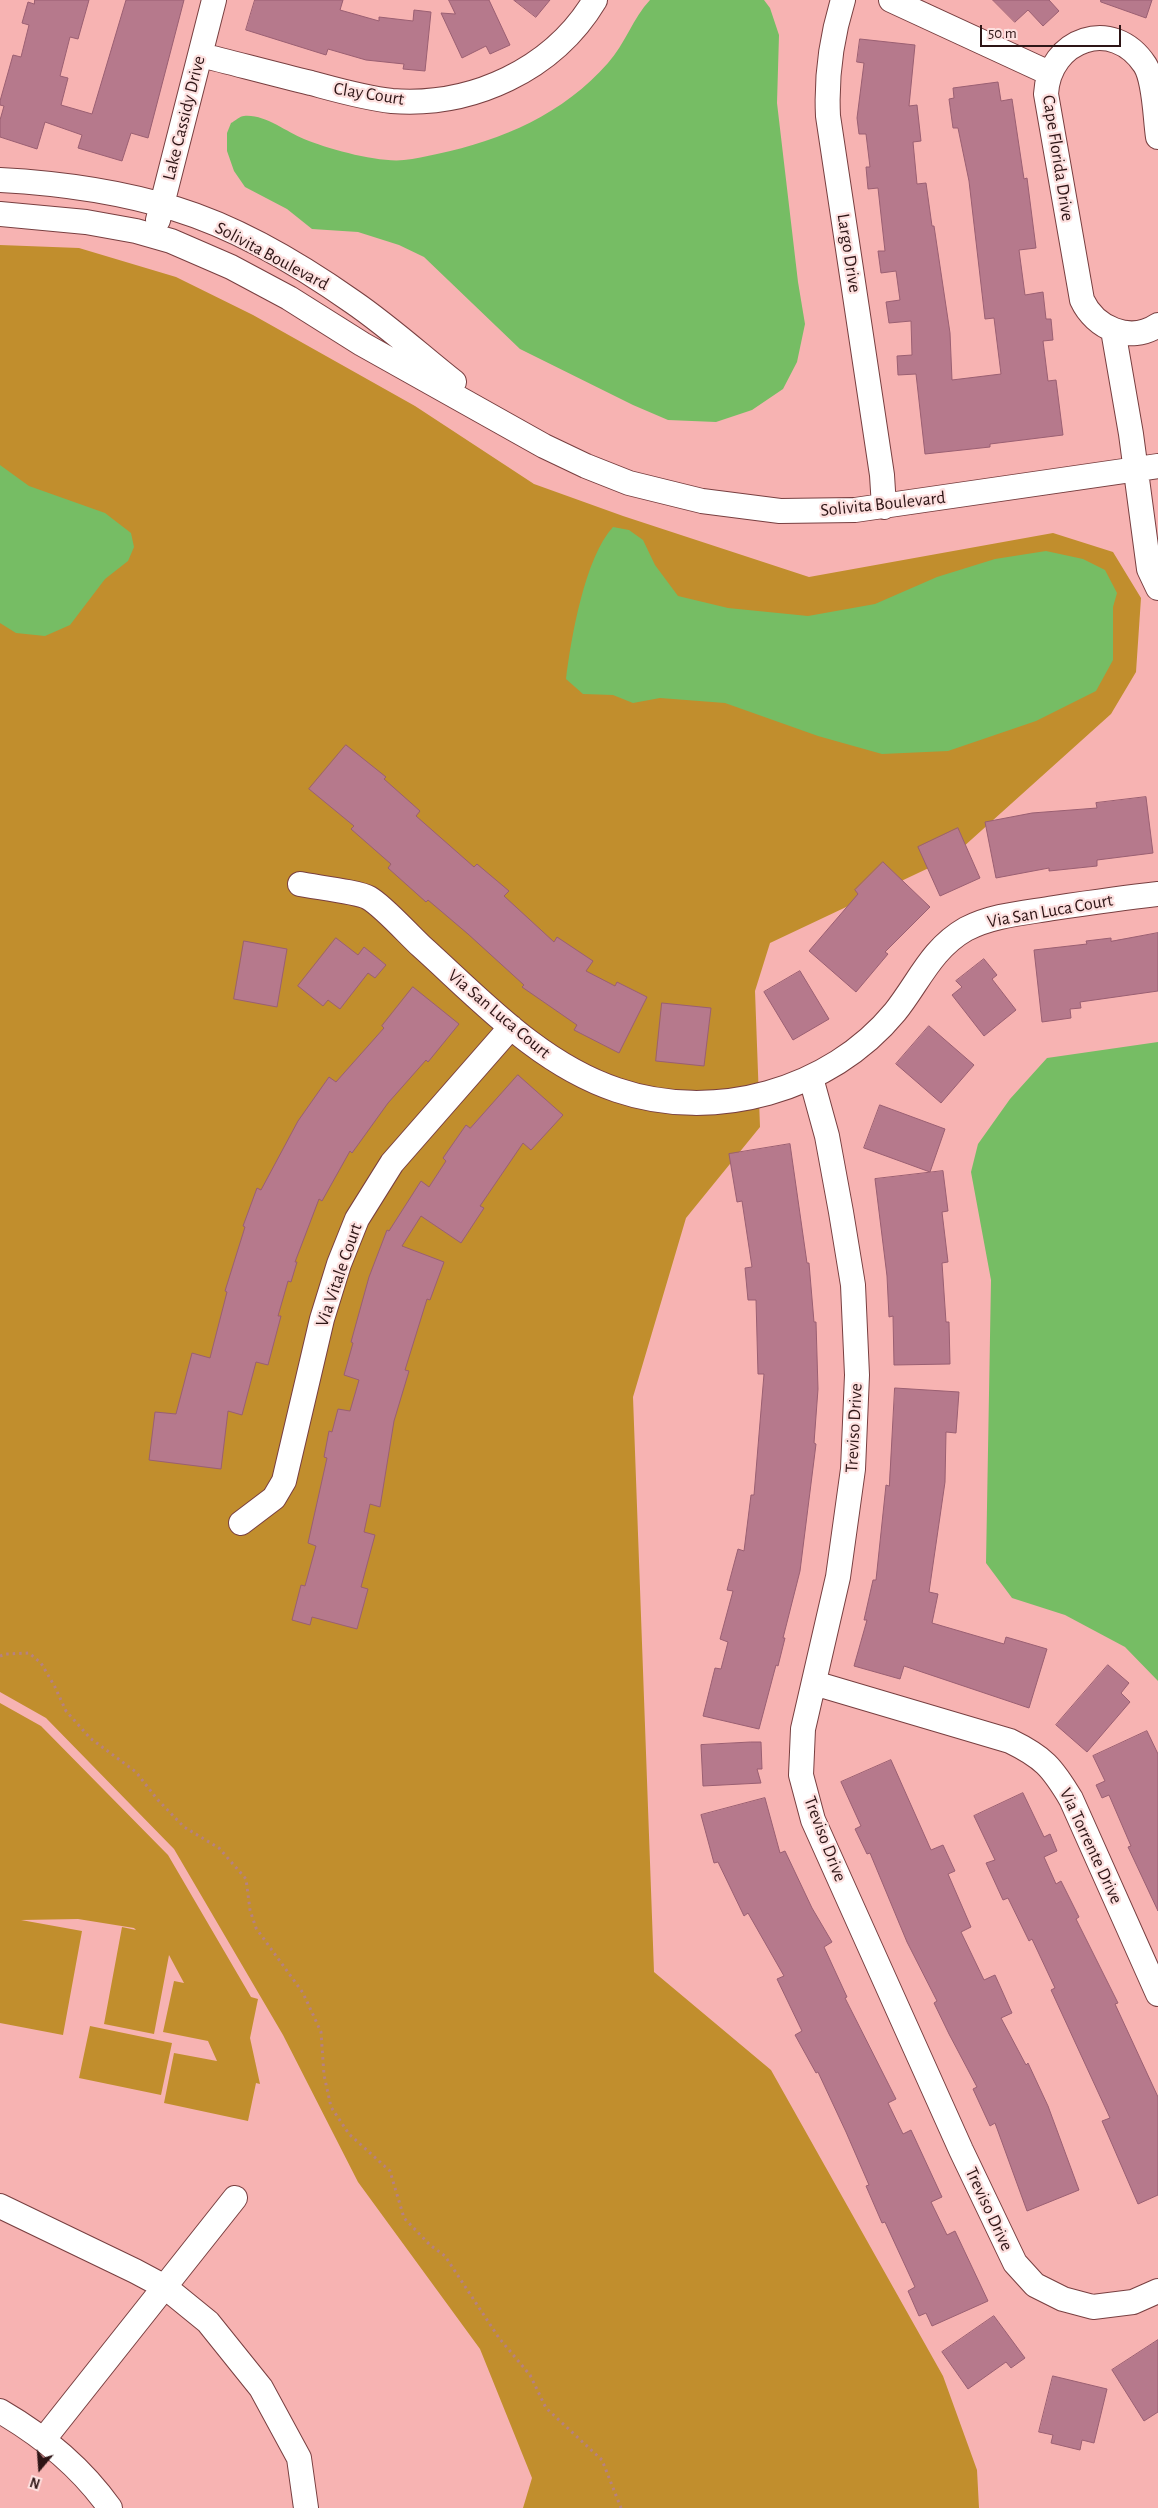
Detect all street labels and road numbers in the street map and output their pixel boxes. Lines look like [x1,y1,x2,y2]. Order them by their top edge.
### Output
street label: Lake Cassidy Drive [158,53,210,183]
street label: Clay Court [332,78,406,110]
street label: Cape Florida Drive [1037,93,1079,223]
street label: Largo Drive [832,212,866,294]
street label: Solivita Boulevard [211,217,333,295]
street label: Solivita Boulevard [819,487,947,521]
street label: Via San Luca Court [985,889,1115,933]
street label: Via San Luca Court [443,965,555,1063]
street label: Via Vitale Court [311,1220,367,1330]
street label: Treviso Drive [841,1383,867,1473]
street label: Via Torrente Drive [1055,1785,1127,1907]
street label: Treviso Drive [799,1793,851,1885]
street label: Treviso Drive [960,2164,1018,2254]

